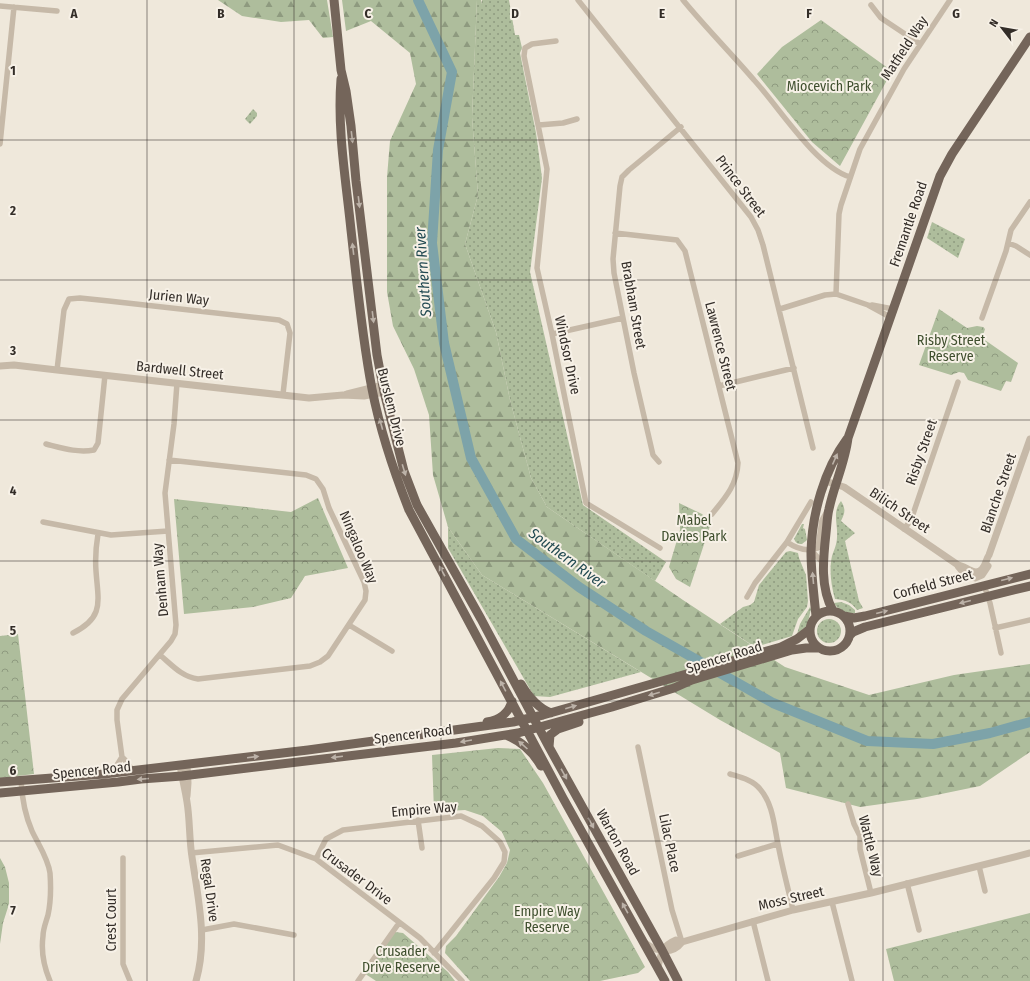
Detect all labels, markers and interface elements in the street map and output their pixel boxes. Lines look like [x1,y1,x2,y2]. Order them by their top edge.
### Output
text: A [69,6,78,21]
text: B [217,6,225,21]
text: C [365,6,372,21]
text: D [511,6,519,21]
text: E [659,6,665,21]
text: F [806,6,812,21]
text: G [952,6,960,21]
north arrow [982,8,1022,48]
street label: Matfield Way [877,12,932,84]
text: N [987,17,1001,29]
text: 1 [10,63,16,78]
park label: Miocevich Park [787,78,872,95]
one-way arrow [349,131,355,143]
street label: Prince Street [712,152,770,221]
street label: Fremantle Road [886,179,931,269]
one-way arrow [355,196,362,208]
text: 2 [9,203,16,218]
water label: Southern River [411,226,435,319]
one-way arrow [350,242,357,255]
street label: Brabham Street [617,260,650,351]
street label: Jurien Way [148,286,210,309]
street label: Lawrence Street [701,300,740,393]
one-way arrow [370,311,376,323]
street label: Windsor Drive [551,314,584,396]
park label: Risby Street Reserve [917,332,986,365]
text: 3 [9,343,16,358]
street label: Bardwell Street [135,357,225,384]
street label: Burslem Drive [374,366,409,448]
street label: Risby Street [902,417,941,487]
one-way arrow [378,418,384,430]
street label: Blanche Street [977,451,1020,535]
one-way arrow [832,453,838,464]
one-way arrow [401,465,407,477]
text: 4 [10,483,17,498]
street label: Bilich Street [866,484,934,537]
street label: Ningaloo Way [336,508,382,587]
park label: Mabel Davies Park [661,512,727,545]
water label: Southern River [524,524,609,592]
street label: Denham Way [149,542,172,617]
one-way arrow [439,565,446,577]
street label: Corfield Street [891,566,975,603]
one-way arrow [809,572,816,584]
one-way arrow [1001,576,1013,582]
one-way arrow [959,599,971,605]
one-way arrow [876,609,888,615]
text: 5 [10,623,16,638]
street label: Spencer Road [684,638,764,677]
one-way arrow [500,680,507,691]
one-way arrow [647,691,659,697]
one-way arrow [565,704,577,710]
street label: Spencer Road [373,721,453,748]
one-way arrow [460,738,472,744]
one-way arrow [518,740,528,750]
one-way arrow [247,754,259,760]
one-way arrow [331,754,343,760]
street label: Spencer Road [52,758,132,783]
text: 6 [10,763,17,778]
one-way arrow [560,768,567,780]
one-way arrow [137,776,149,782]
street label: Empire Way [391,798,458,821]
street label: Warton Road [592,806,643,878]
street label: Lilac Place [655,812,684,874]
street label: Wattle Way [855,814,887,879]
one-way arrow [588,817,594,829]
street label: Crusader Drive [318,844,395,909]
street label: Regal Drive [197,857,222,923]
street label: Moss Street [757,883,826,914]
street label: Crest Court [103,888,120,952]
text: 7 [10,903,16,918]
park label: Empire Way Reserve [514,903,581,936]
one-way arrow [622,903,629,914]
park label: Crusader Drive Reserve [362,943,440,976]

